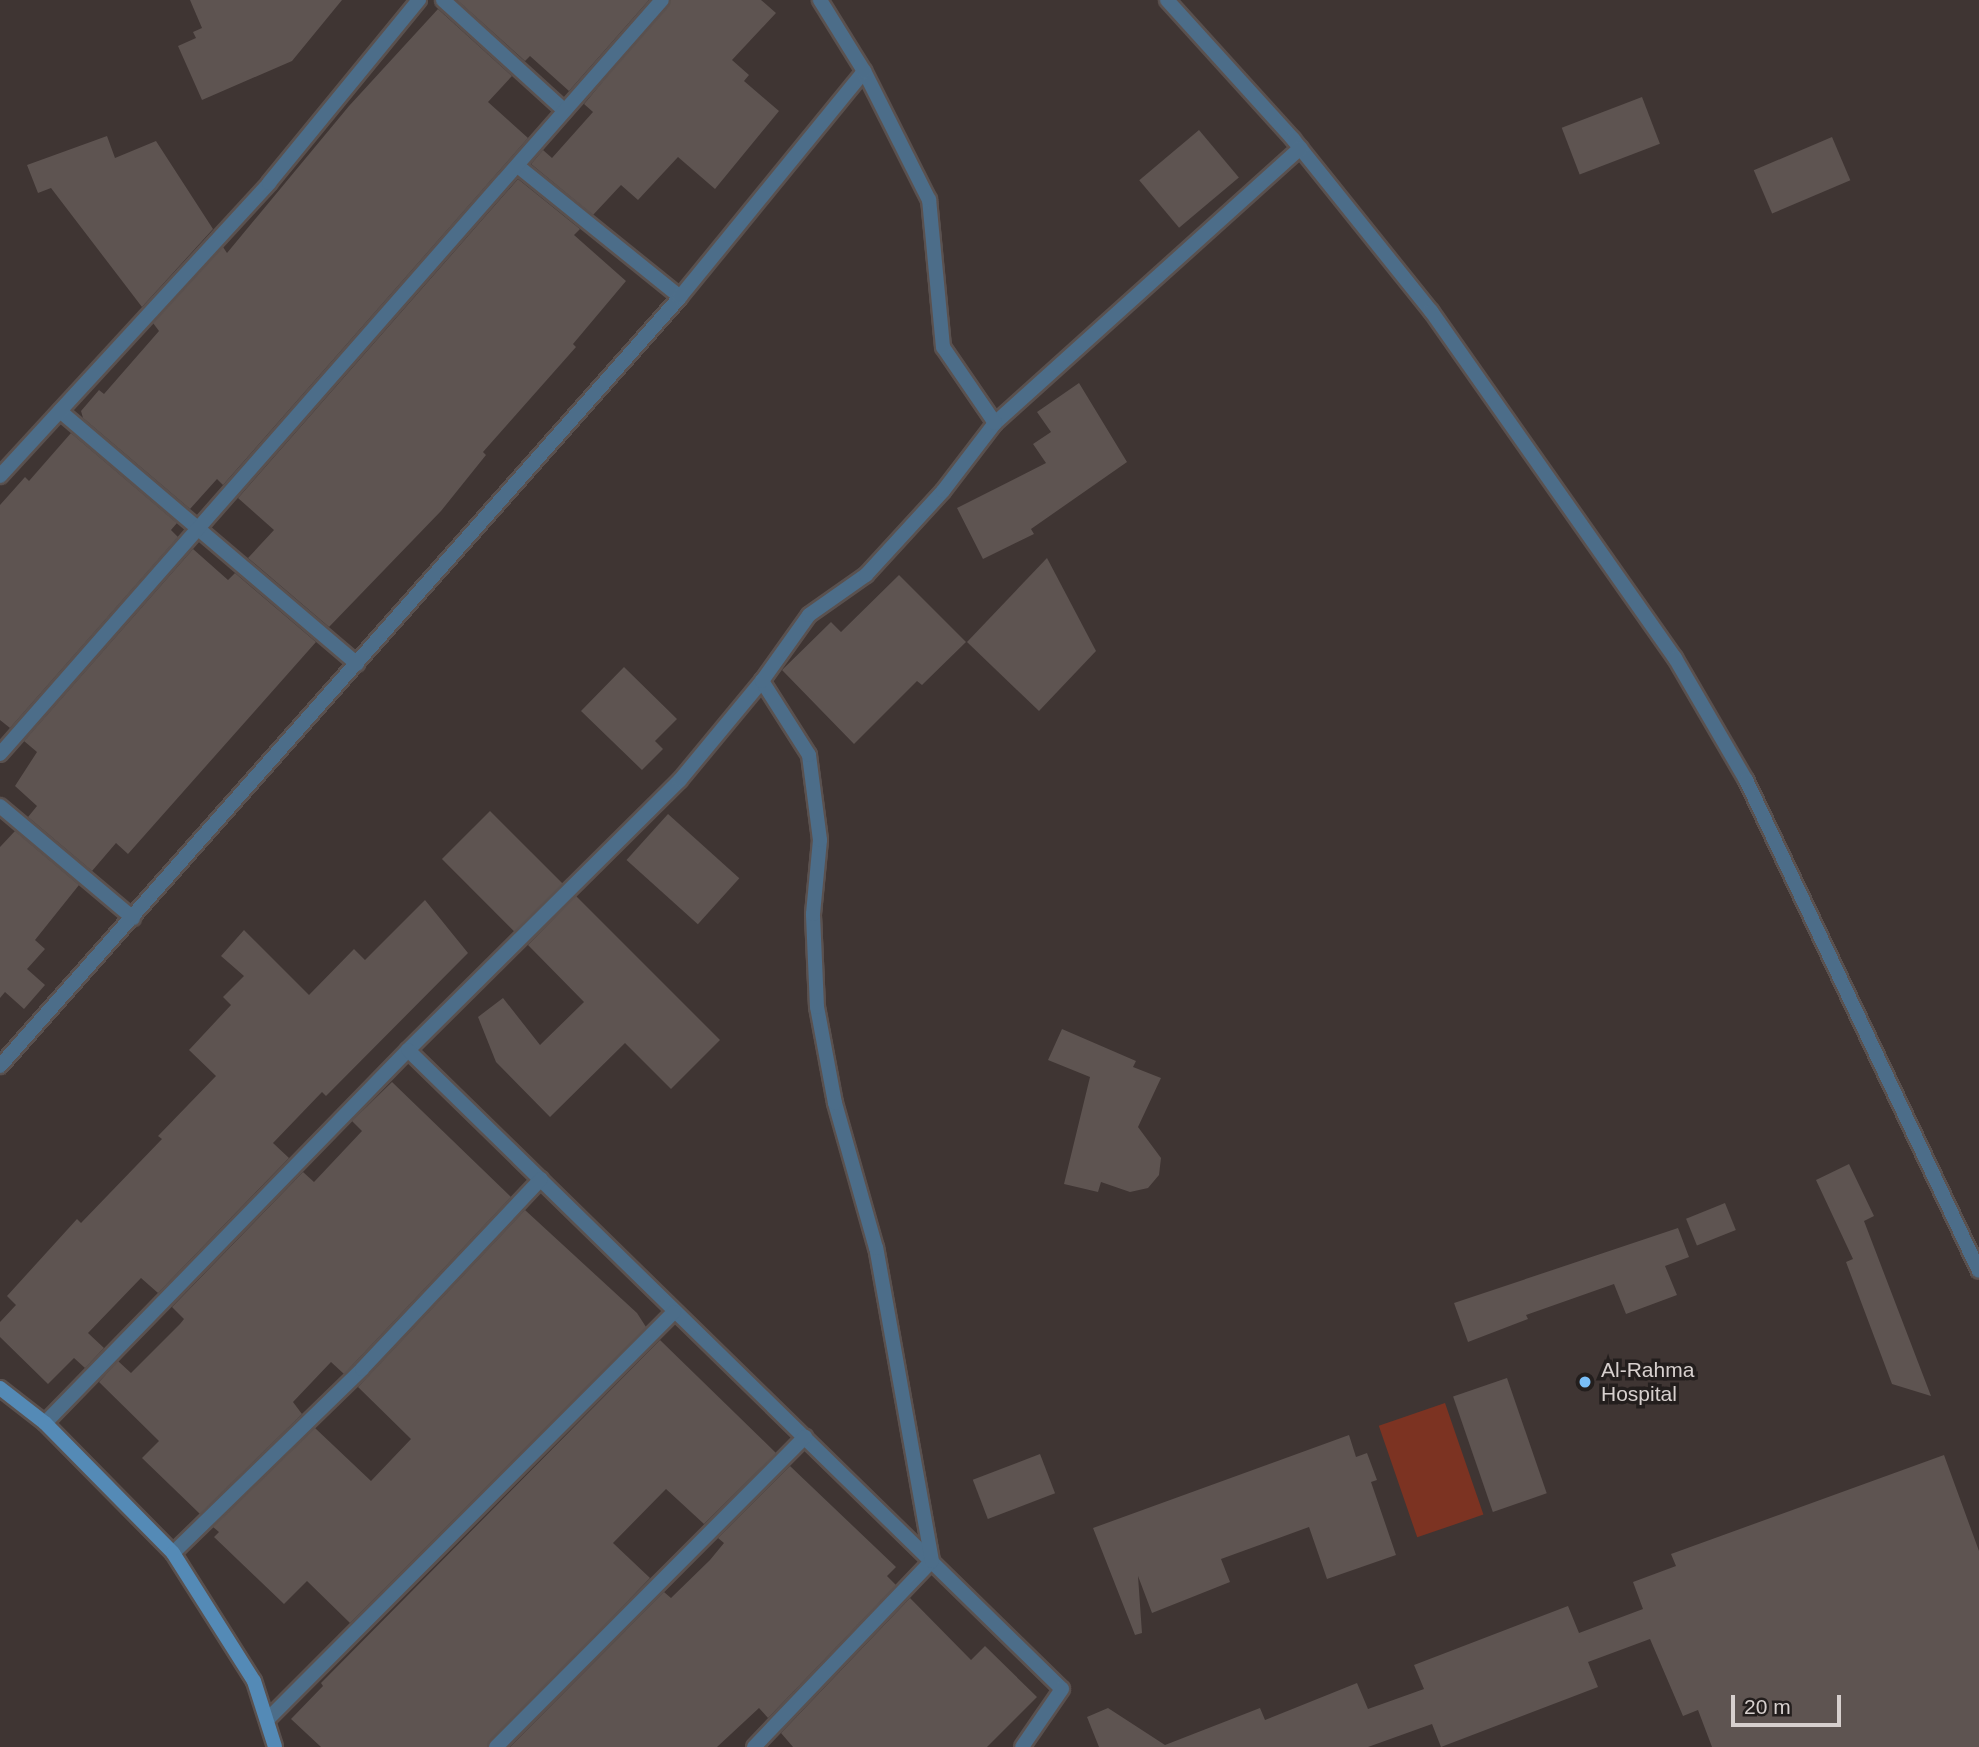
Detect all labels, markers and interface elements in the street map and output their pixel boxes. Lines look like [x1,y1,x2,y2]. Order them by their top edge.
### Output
place label: Al-Rahma Hospital [1601,1357,1694,1407]
marker: Al-Rahma Hospital [1575,1372,1595,1392]
scale bar [1734,1680,1844,1724]
text: 20 m [1744,1695,1791,1718]

